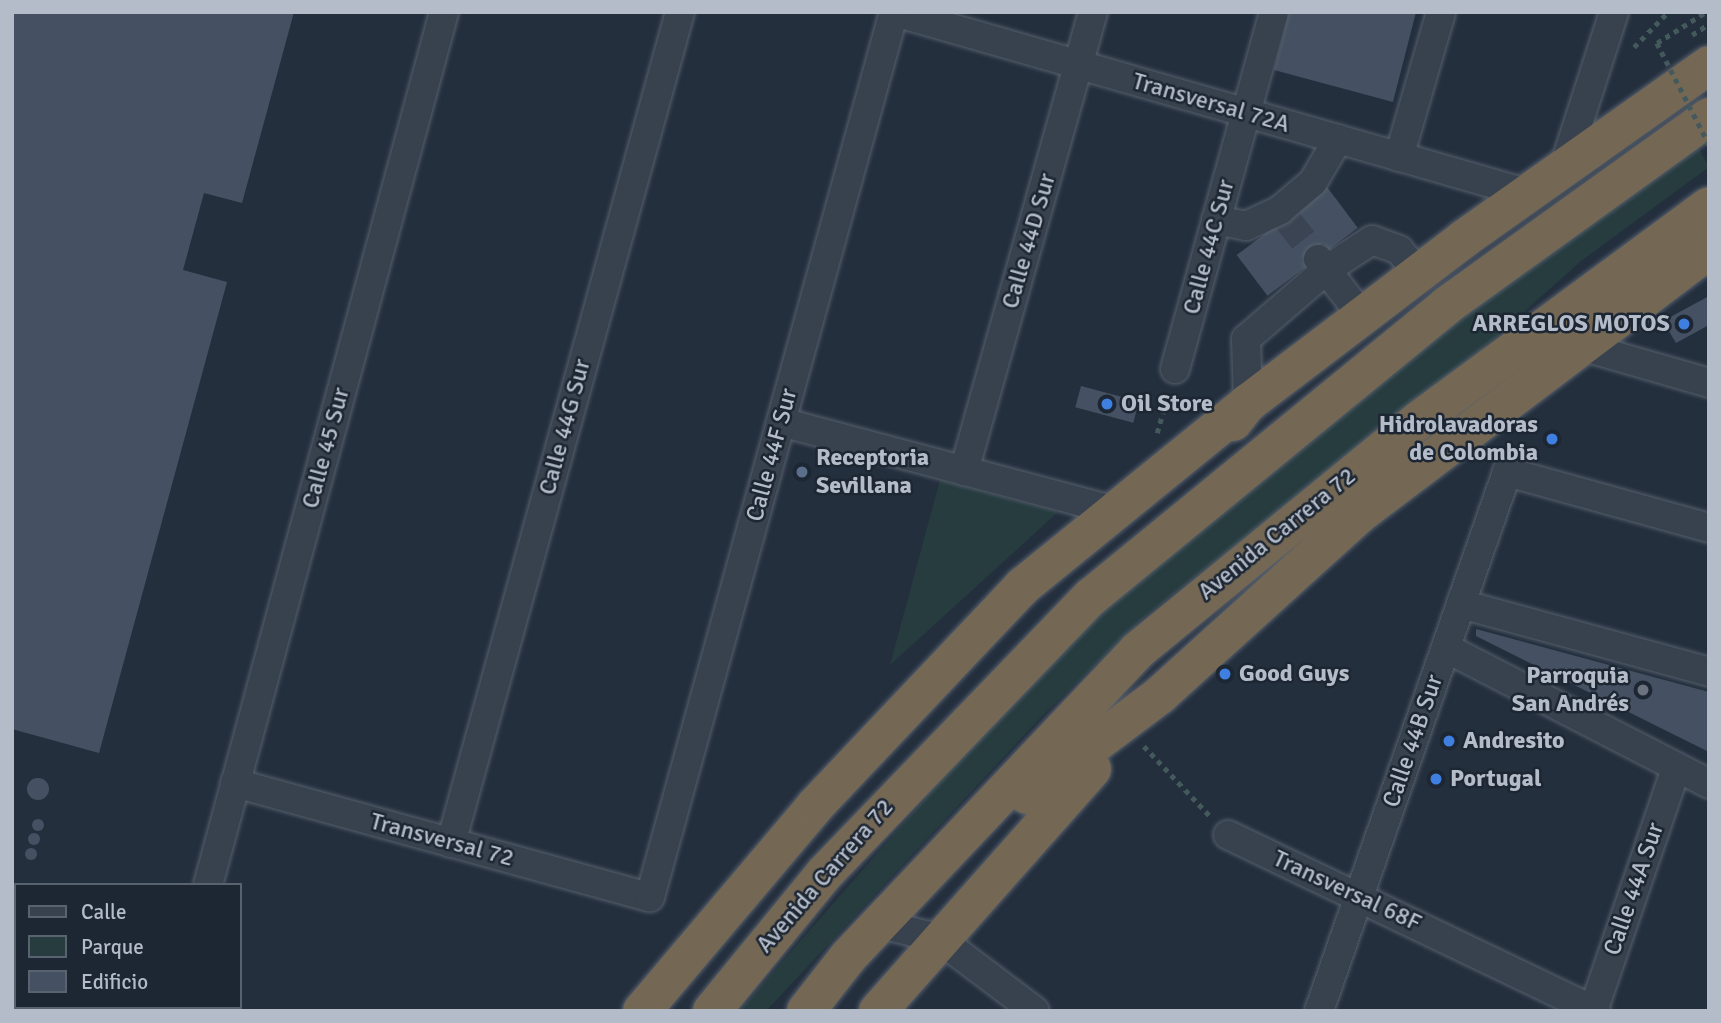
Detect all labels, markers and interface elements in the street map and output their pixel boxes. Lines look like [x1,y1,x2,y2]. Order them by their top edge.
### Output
street label: Transversal 72A [1129,67,1293,139]
street label: Calle 44D Sur [996,170,1062,312]
street label: Calle 44C Sur [1177,176,1241,318]
place label: ARREGLOS MOTOS [1472,310,1670,338]
marker: ARREGLOS MOTOS [1676,316,1692,332]
street label: Calle 44G Sur [533,356,597,498]
street label: Calle 45 Sur [296,384,356,512]
street label: Calle 44F Sur [740,385,804,525]
place label: Oil Store [1121,390,1213,418]
marker: Oil Store [1099,396,1115,412]
place label: Hidrolavadoras de Colombia [1379,411,1538,467]
marker: Hidrolavadoras de Colombia [1544,431,1560,447]
place label: Receptoria Sevillana [816,444,929,500]
street label: Avenida Carrera 72 [1192,462,1362,606]
marker: Receptoria Sevillana [794,464,810,480]
place label: Good Guys [1239,660,1349,688]
place label: Parroquia San Andrés [1512,662,1629,718]
marker: Good Guys [1217,666,1233,682]
street label: Calle 44B Sur [1377,671,1449,811]
marker: Parroquia San Andrés [1635,682,1651,698]
place label: Andresito [1463,727,1565,755]
marker: Andresito [1441,733,1457,749]
place label: Portugal [1450,765,1541,793]
marker: Portugal [1428,771,1444,787]
street label: Avenida Carrera 72 [750,793,900,959]
street label: Transversal 72 [367,807,517,873]
street label: Calle 44A Sur [1598,819,1670,959]
street label: Transversal 68F [1268,844,1426,938]
legend [14,883,242,1009]
text: Calle [81,899,127,925]
text: Parque [81,934,144,960]
text: Edificio [81,969,148,995]

